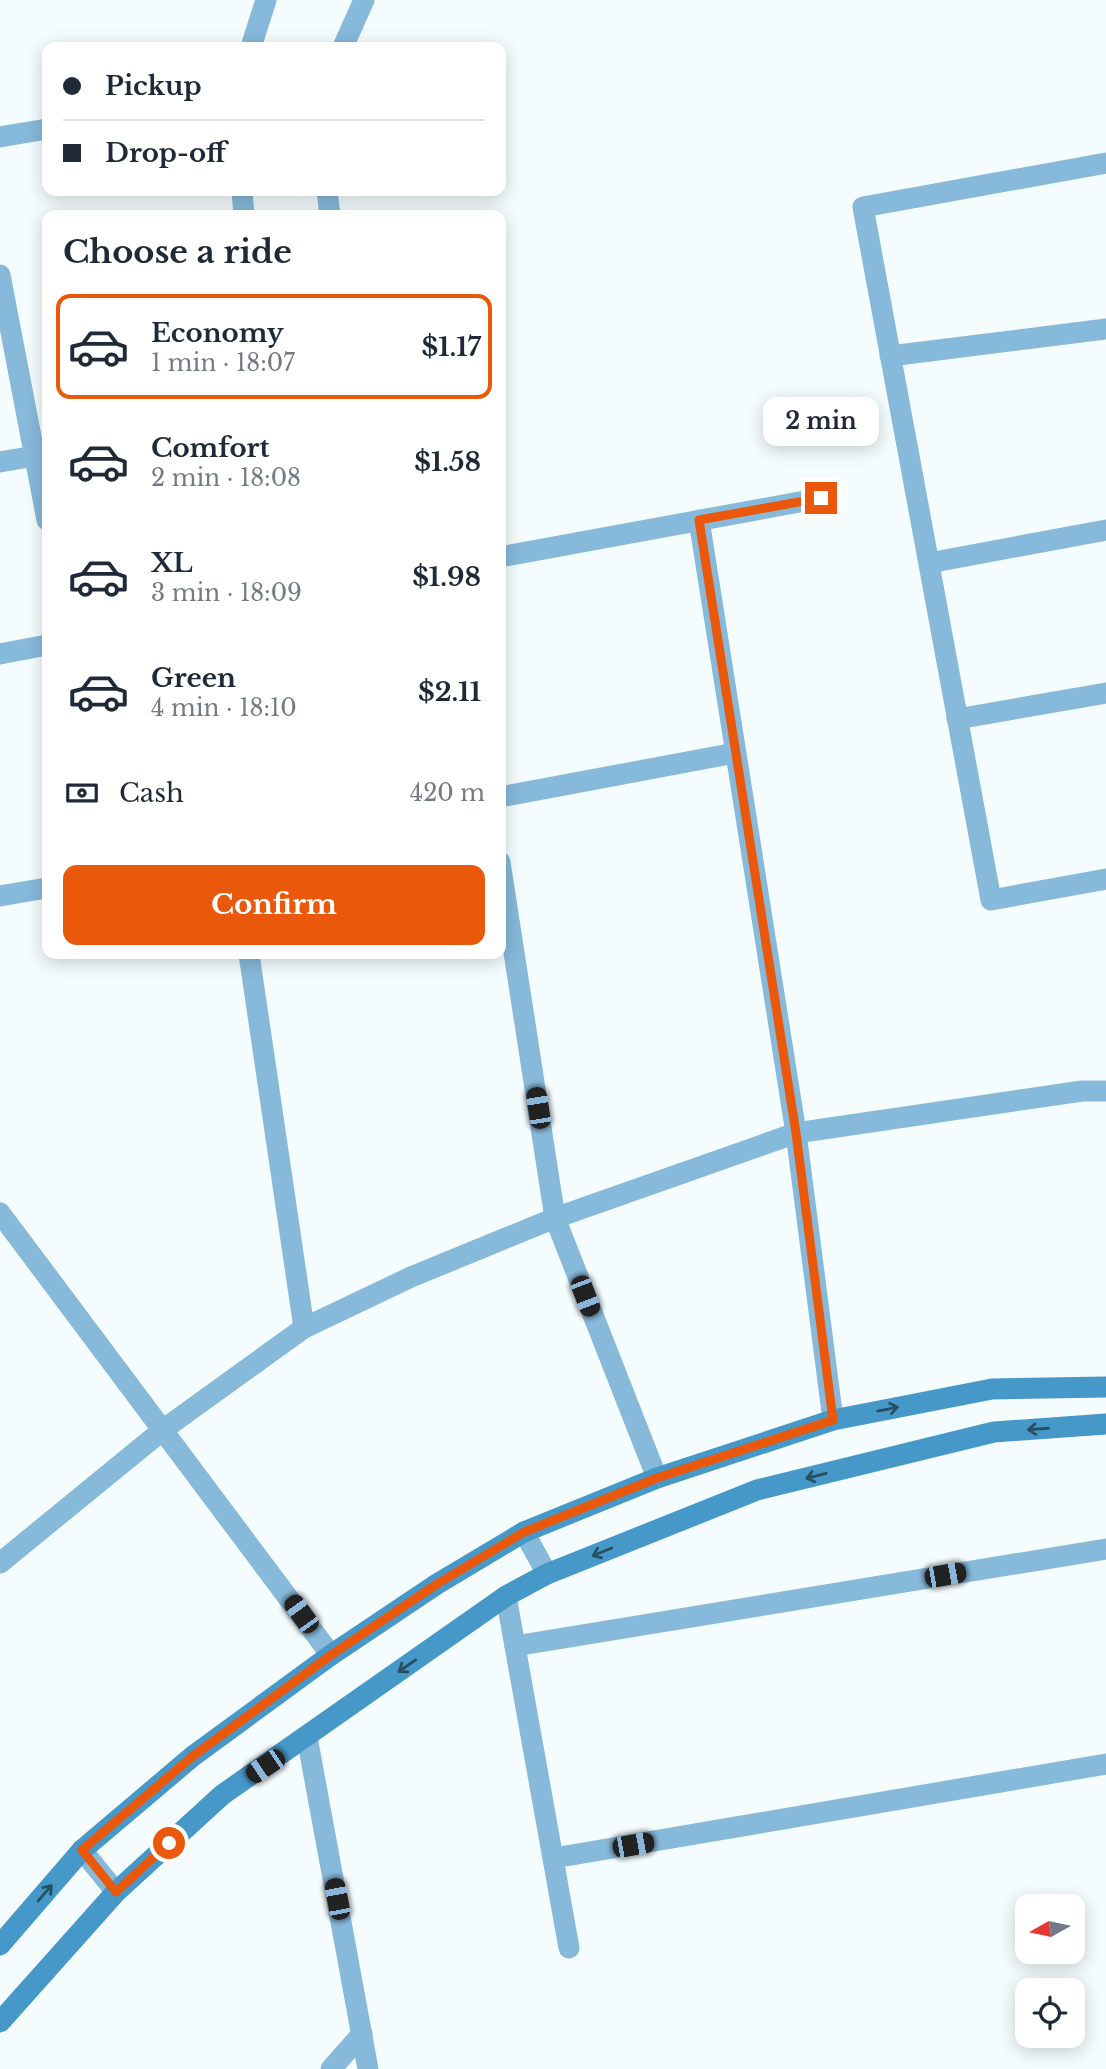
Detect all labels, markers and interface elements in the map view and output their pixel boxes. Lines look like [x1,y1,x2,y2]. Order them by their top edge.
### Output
text: Pickup [105,70,202,102]
text: Drop-off [105,137,226,169]
text: Choose a ride [63,232,292,272]
icon: car [67,315,130,378]
text: Economy [151,317,284,349]
text: $1.17 [421,331,481,363]
text: 1 min · 18:07 [151,349,295,377]
callout: 2 min [763,396,879,446]
text: 2 min [785,407,857,435]
icon: car [67,430,130,493]
text: Comfort [151,432,269,464]
text: $1.58 [414,446,481,478]
text: 2 min · 18:08 [151,464,301,492]
route end [805,482,837,514]
icon: car [67,545,130,608]
text: XL [151,547,193,579]
text: $1.98 [412,561,481,593]
text: 3 min · 18:09 [151,579,302,607]
icon: car [67,660,130,723]
text: Green [151,662,236,694]
text: $2.11 [418,676,481,708]
text: 4 min · 18:10 [151,694,297,722]
icon: cash [63,774,101,812]
text: Cash [119,777,184,809]
text: 420 m [410,779,485,807]
button: Confirm [63,865,485,945]
car [525,1086,552,1130]
car [568,1273,603,1319]
one-way arrow [876,1402,899,1416]
one-way arrow [1027,1423,1050,1436]
one-way arrow [805,1470,828,1483]
one-way arrow [592,1546,613,1559]
car [923,1561,968,1589]
car [281,1591,322,1637]
one-way arrow [398,1659,417,1674]
car [242,1746,289,1786]
route start [153,1827,185,1859]
car [611,1831,656,1859]
car [323,1876,352,1922]
one-way arrow [37,1885,53,1903]
north arrow [1015,1894,1085,1964]
map controls [1015,1894,1085,2048]
button: locate [1015,1978,1085,2048]

